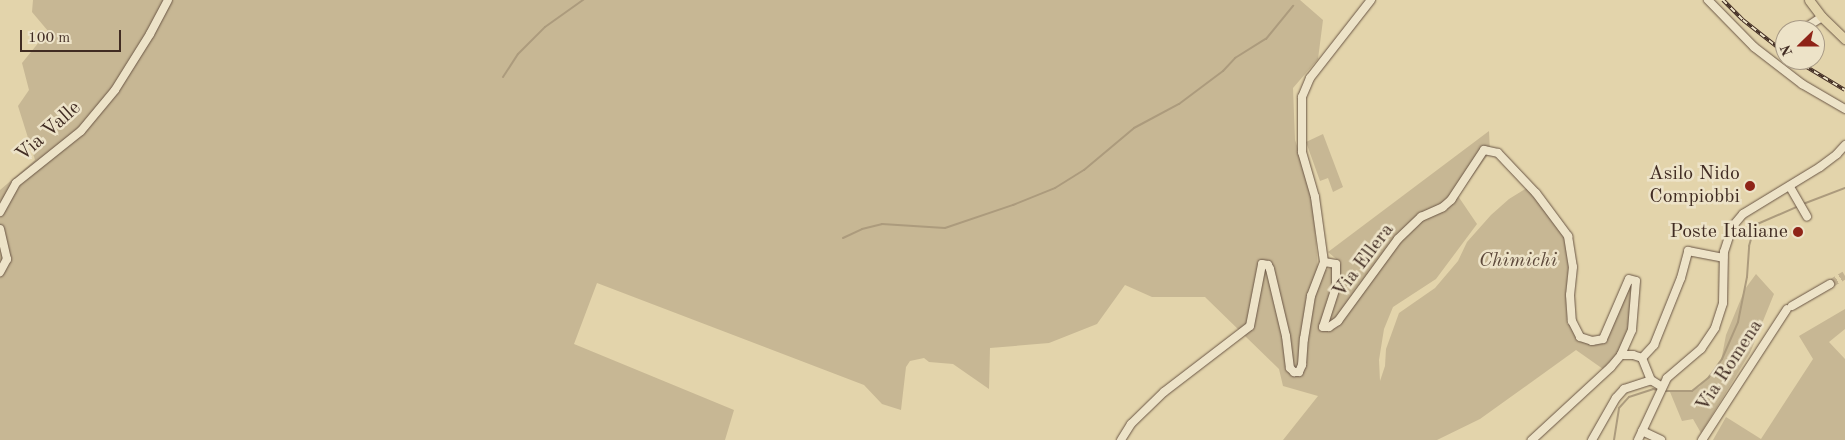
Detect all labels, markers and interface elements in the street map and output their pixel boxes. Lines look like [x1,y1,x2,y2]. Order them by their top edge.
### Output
scale bar [22,20,124,52]
north arrow [1775,20,1825,70]
text: 100 m [28,31,70,46]
text: N [1779,43,1796,58]
street label: Via Valle [12,97,86,167]
place label: Asilo Nido Compiobbi [1649,163,1740,210]
marker: Asilo Nido Compiobbi [1744,180,1756,192]
street label: Via Ellera [1328,219,1400,303]
place label: Poste Italiane [1670,220,1788,244]
marker: Poste Italiane [1792,226,1804,238]
park label: Chimichi [1479,249,1557,273]
street label: Via Romena [1691,315,1769,417]

